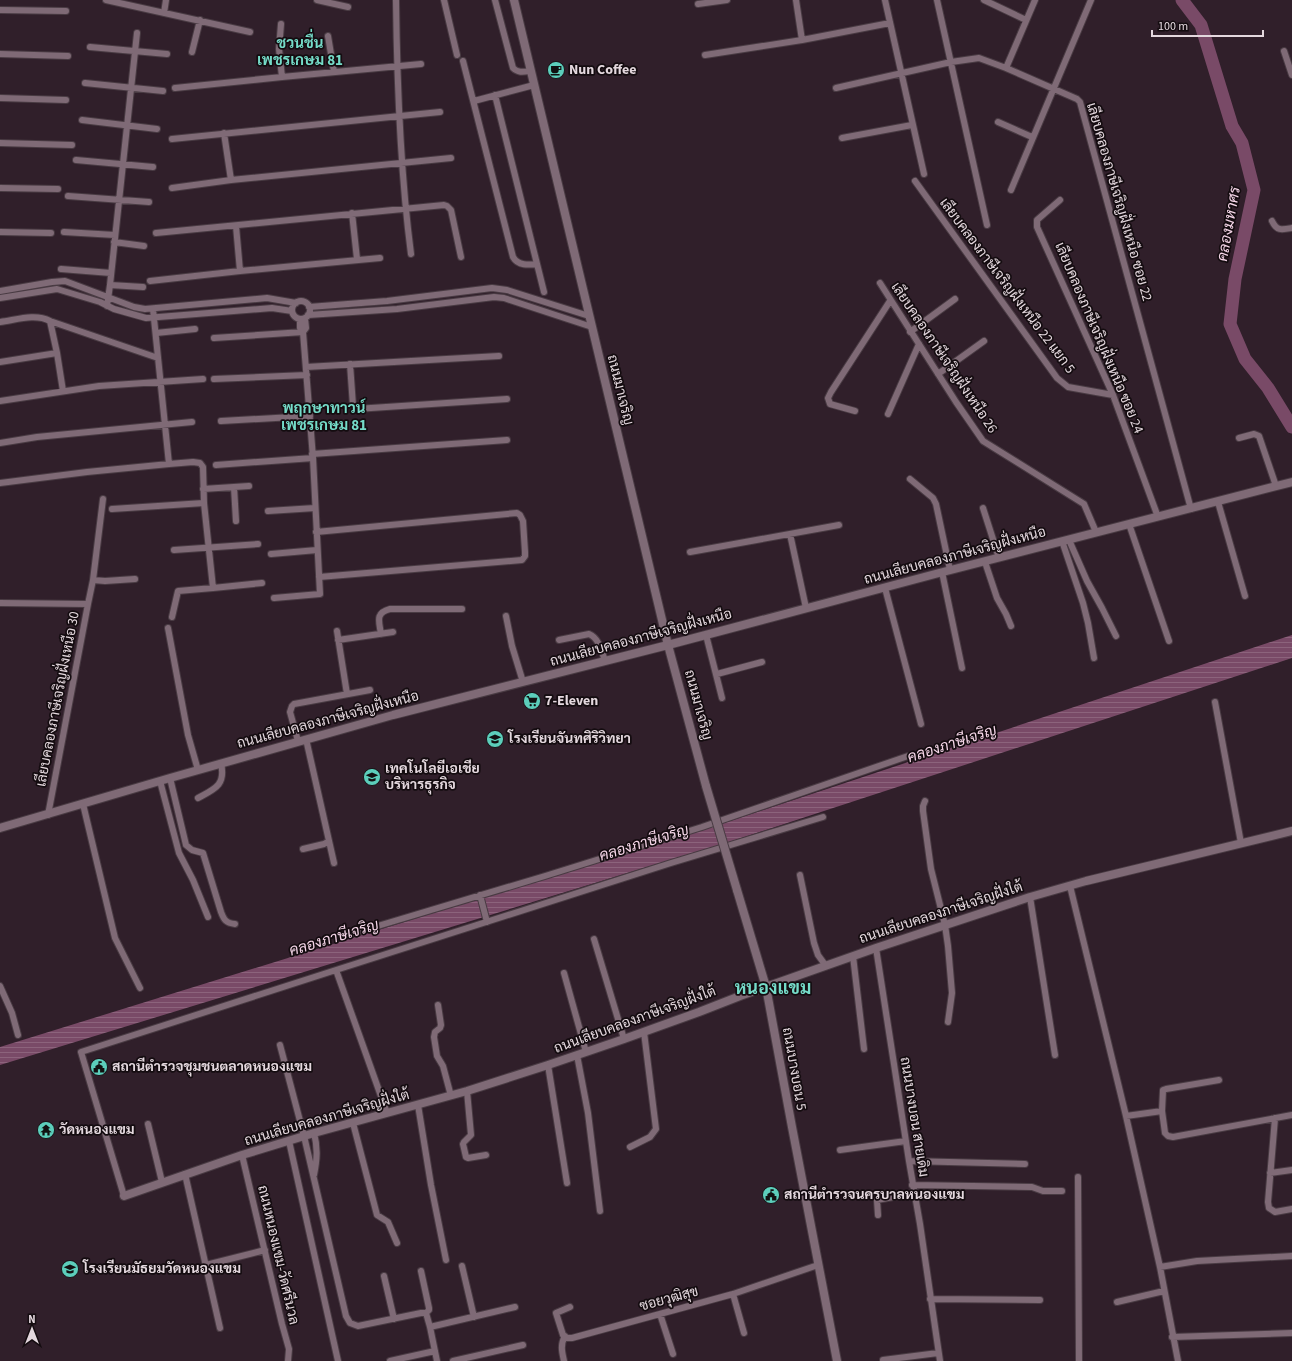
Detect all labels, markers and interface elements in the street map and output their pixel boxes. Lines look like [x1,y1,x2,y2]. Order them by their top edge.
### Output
scale bar [1152,12,1263,38]
text: 100 m [1158,18,1188,35]
district label: ชวนชื่น เพชรเกษม 81 [257,28,343,71]
cafe icon: Nun Coffee [546,60,566,80]
place label: Nun Coffee [569,60,636,80]
street label: เลียบคลองภาษีเจริญฝั่งเหนือ ซอย 22 [1081,100,1159,304]
water label: คลองมหาศร [1212,184,1246,263]
street label: เลียบคลองภาษีเจริญฝั่งเหนือ 22 แยก 5 [934,193,1082,378]
street label: เลียบคลองภาษีเจริญฝั่งเหนือ ซอย 24 [1050,238,1151,437]
street label: เลียบคลองภาษีเจริญฝั่งเหนือ 26 [886,277,1004,437]
street label: ถนนมาเจริญ [602,353,638,427]
district label: พฤกษาทาวน์ เพชรเกษม 81 [281,398,367,436]
street label: ถนนเลียบคลองภาษีเจริญฝั่งเหนือ [861,520,1048,590]
street label: ถนนเลียบคลองภาษีเจริญฝั่งเหนือ [547,602,734,672]
street label: เลียบคลองภาษีเจริญฝั่งเหนือ 30 [29,609,85,788]
street label: ถนนมาเจริญ [679,668,717,742]
street label: ถนนเลียบคลองภาษีเจริญฝั่งเหนือ [234,684,421,754]
supermarket icon: 7-Eleven [522,691,542,711]
place label: 7-Eleven [545,691,598,711]
water label: คลองภาษีเจริญ [905,720,1000,768]
school or university icon: โรงเรียนจันทศิริวิทยา [485,729,505,749]
place label: โรงเรียนจันทศิริวิทยา [507,729,631,749]
place label: เทคโนโลยีเอเชีย บริหารธุรกิจ [385,759,480,795]
school or university icon: เทคโนโลยีเอเชีย บริหารธุรกิจ [362,767,382,787]
water label: คลองภาษีเจริญ [597,819,692,867]
street label: ถนนเลียบคลองภาษีเจริญฝั่งใต้ [856,874,1026,949]
water label: คลองภาษีเจริญ [287,914,382,962]
district label: หนองแขม [735,976,811,1001]
street label: ถนนเลียบคลองภาษีเจริญฝั่งใต้ [550,979,720,1059]
street label: ถนนบางบอน 5 [777,1026,811,1112]
street label: ถนนบางบอน สายเดิม [895,1056,933,1178]
public building icon: สถานีตำรวจชุมชนตลาดหนองแขม [89,1057,109,1077]
place label: สถานีตำรวจชุมชนตลาดหนองแขม [112,1057,312,1077]
street label: ถนนเลียบคลองภาษีเจริญฝั่งใต้ [241,1082,413,1151]
temple icon: วัดหนองแขม [36,1120,56,1140]
place label: วัดหนองแขม [59,1120,135,1140]
street label: ถนนหนองแขม-วัดศรีนวล [252,1183,304,1327]
public building icon: สถานีตำรวจนครบาลหนองแขม [761,1185,781,1205]
place label: สถานีตำรวจนครบาลหนองแขม [784,1185,964,1205]
school or university icon: โรงเรียนมัธยมวัดหนองแขม [60,1259,80,1279]
place label: โรงเรียนมัธยมวัดหนองแขม [82,1259,241,1279]
street label: ซอยวุฒิสุข [637,1282,701,1316]
north arrow [12,1309,52,1349]
text: N [28,1312,36,1327]

